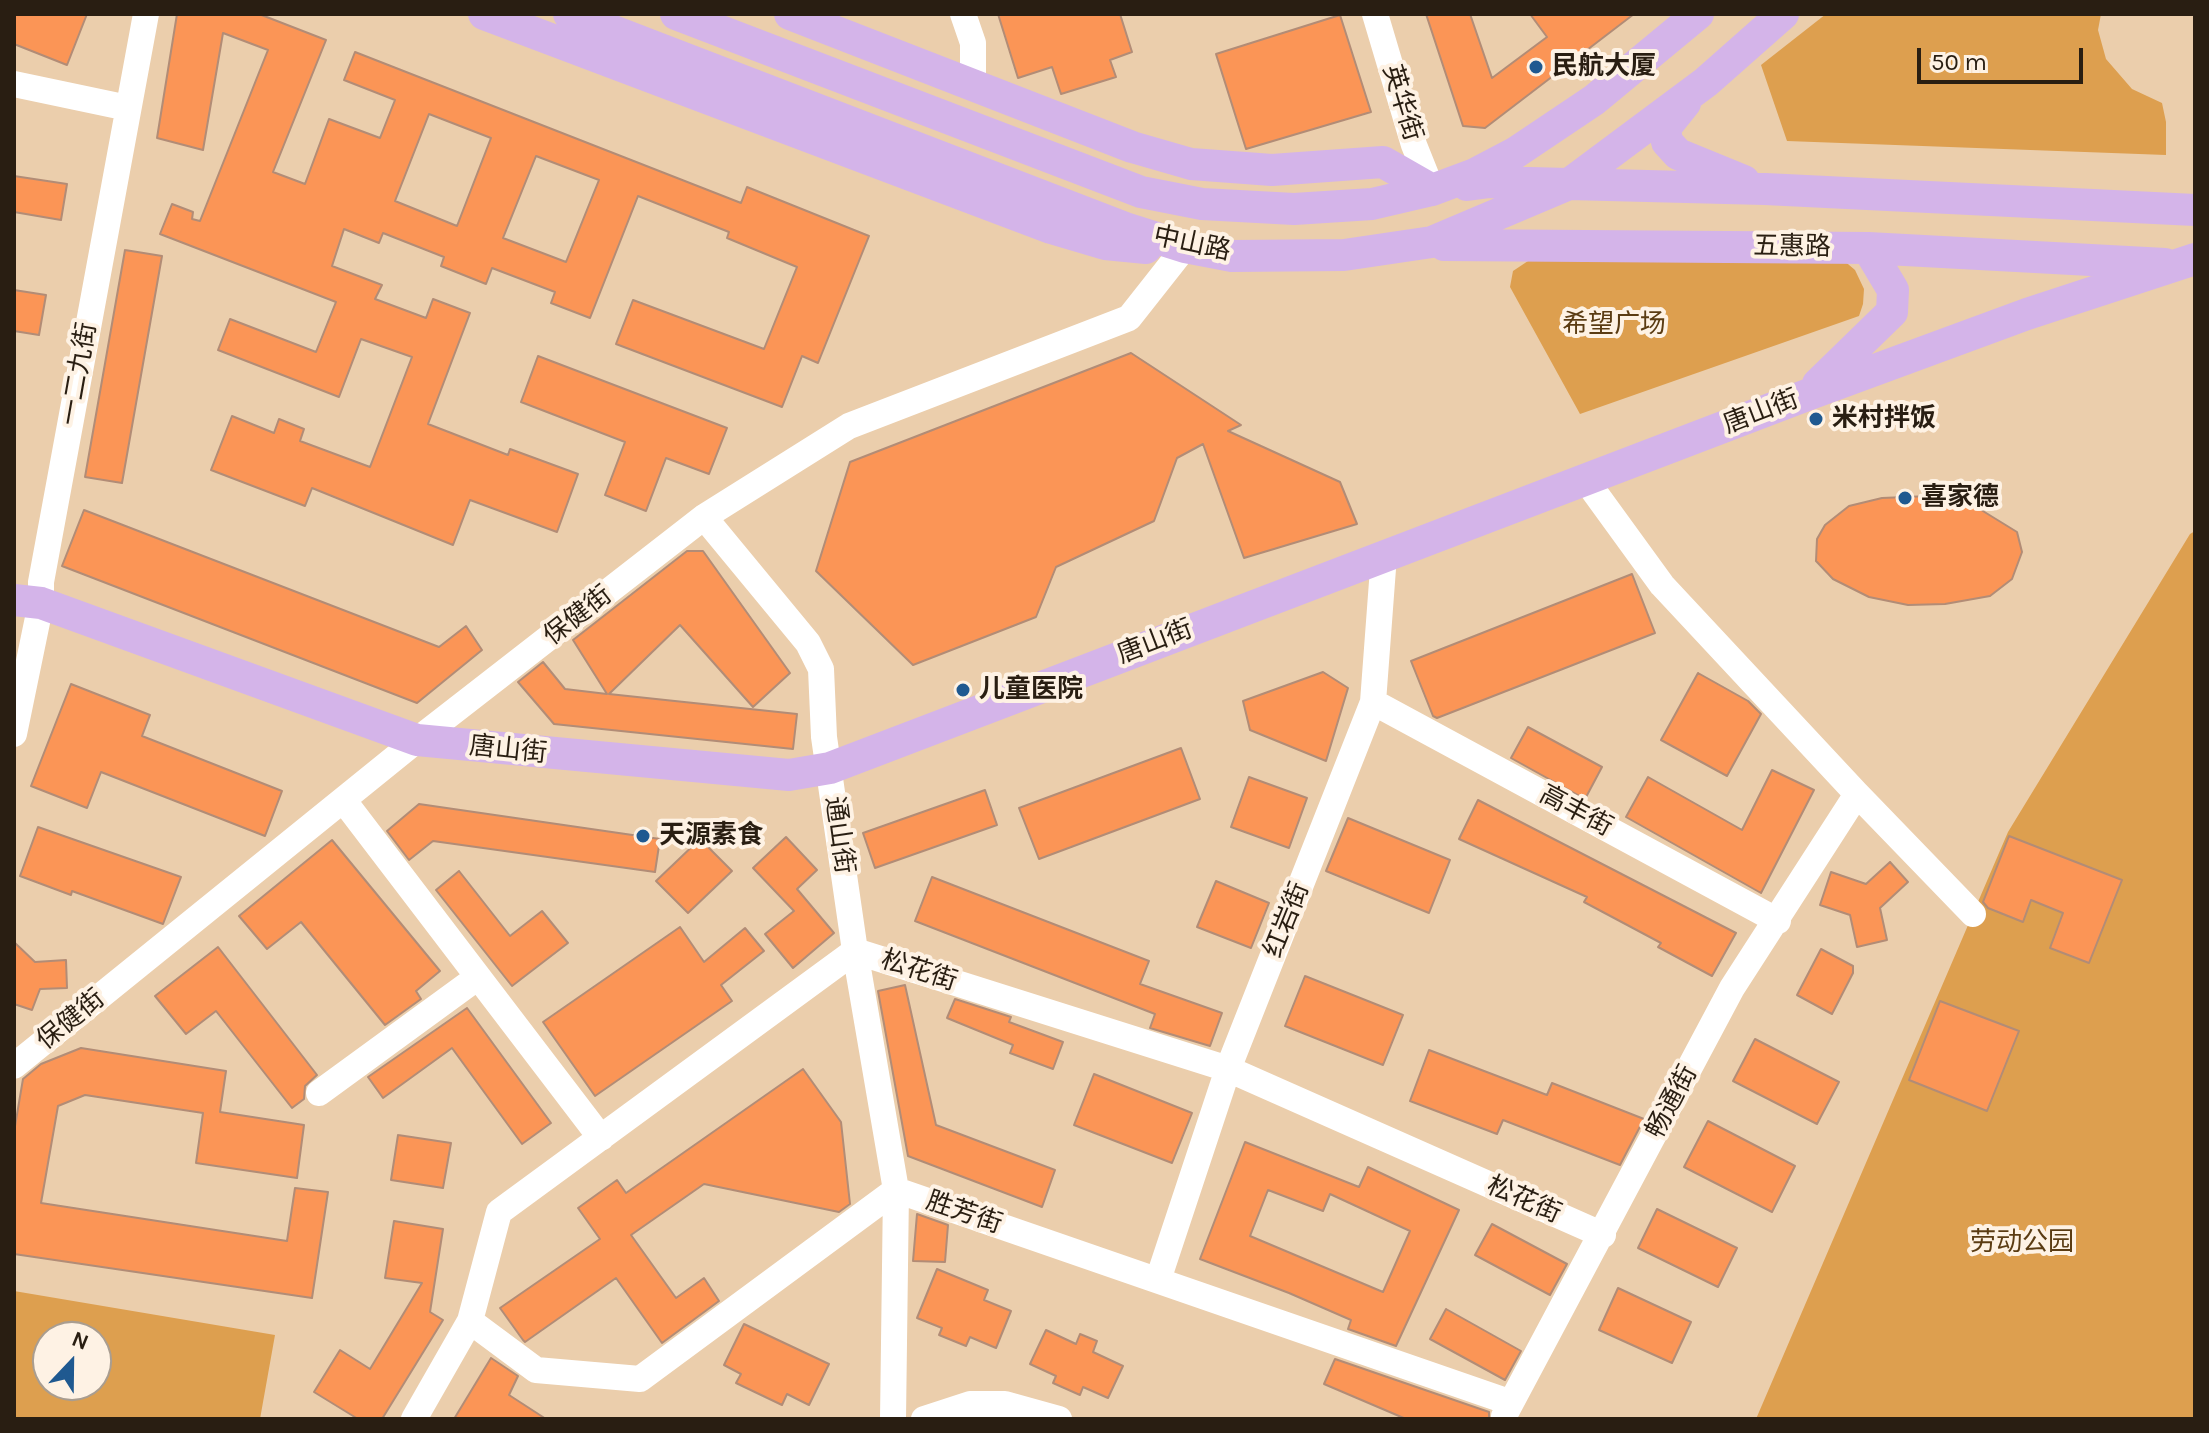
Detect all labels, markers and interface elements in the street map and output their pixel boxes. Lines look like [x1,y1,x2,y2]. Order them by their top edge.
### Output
scale bar [1921,32,2087,82]
text: 50 m [1931,48,1987,76]
place label: 民航大厦 [1552,51,1656,83]
marker: 民航大厦 [1527,58,1545,76]
street label: 英华街 [1376,61,1428,145]
street label: 中山路 [1151,221,1233,267]
street label: 五惠路 [1753,231,1831,263]
park label: 希望广场 [1562,309,1666,341]
street label: 一二九街 [55,320,103,428]
street label: 唐山街 [1719,383,1803,441]
place label: 米村拌饭 [1832,403,1936,435]
marker: 米村拌饭 [1807,410,1825,428]
place label: 喜家德 [1921,482,1999,514]
marker: 喜家德 [1896,489,1914,507]
street label: 保健街 [538,580,618,652]
street label: 唐山街 [1113,613,1197,671]
place label: 儿童医院 [979,674,1083,706]
marker: 儿童医院 [954,681,972,699]
street label: 唐山街 [468,730,548,770]
street label: 高丰街 [1534,779,1618,843]
street label: 通山街 [818,794,860,876]
place label: 天源素食 [659,820,763,852]
marker: 天源素食 [634,827,652,845]
street label: 红岩街 [1258,878,1316,962]
street label: 松花街 [877,944,961,998]
street label: 保健街 [31,983,111,1057]
street label: 畅通街 [1640,1060,1704,1144]
street label: 松花街 [1482,1170,1566,1230]
street label: 胜芳街 [922,1186,1006,1240]
park label: 劳动公园 [1970,1227,2074,1259]
north arrow [32,1321,112,1401]
text: N [68,1326,92,1356]

